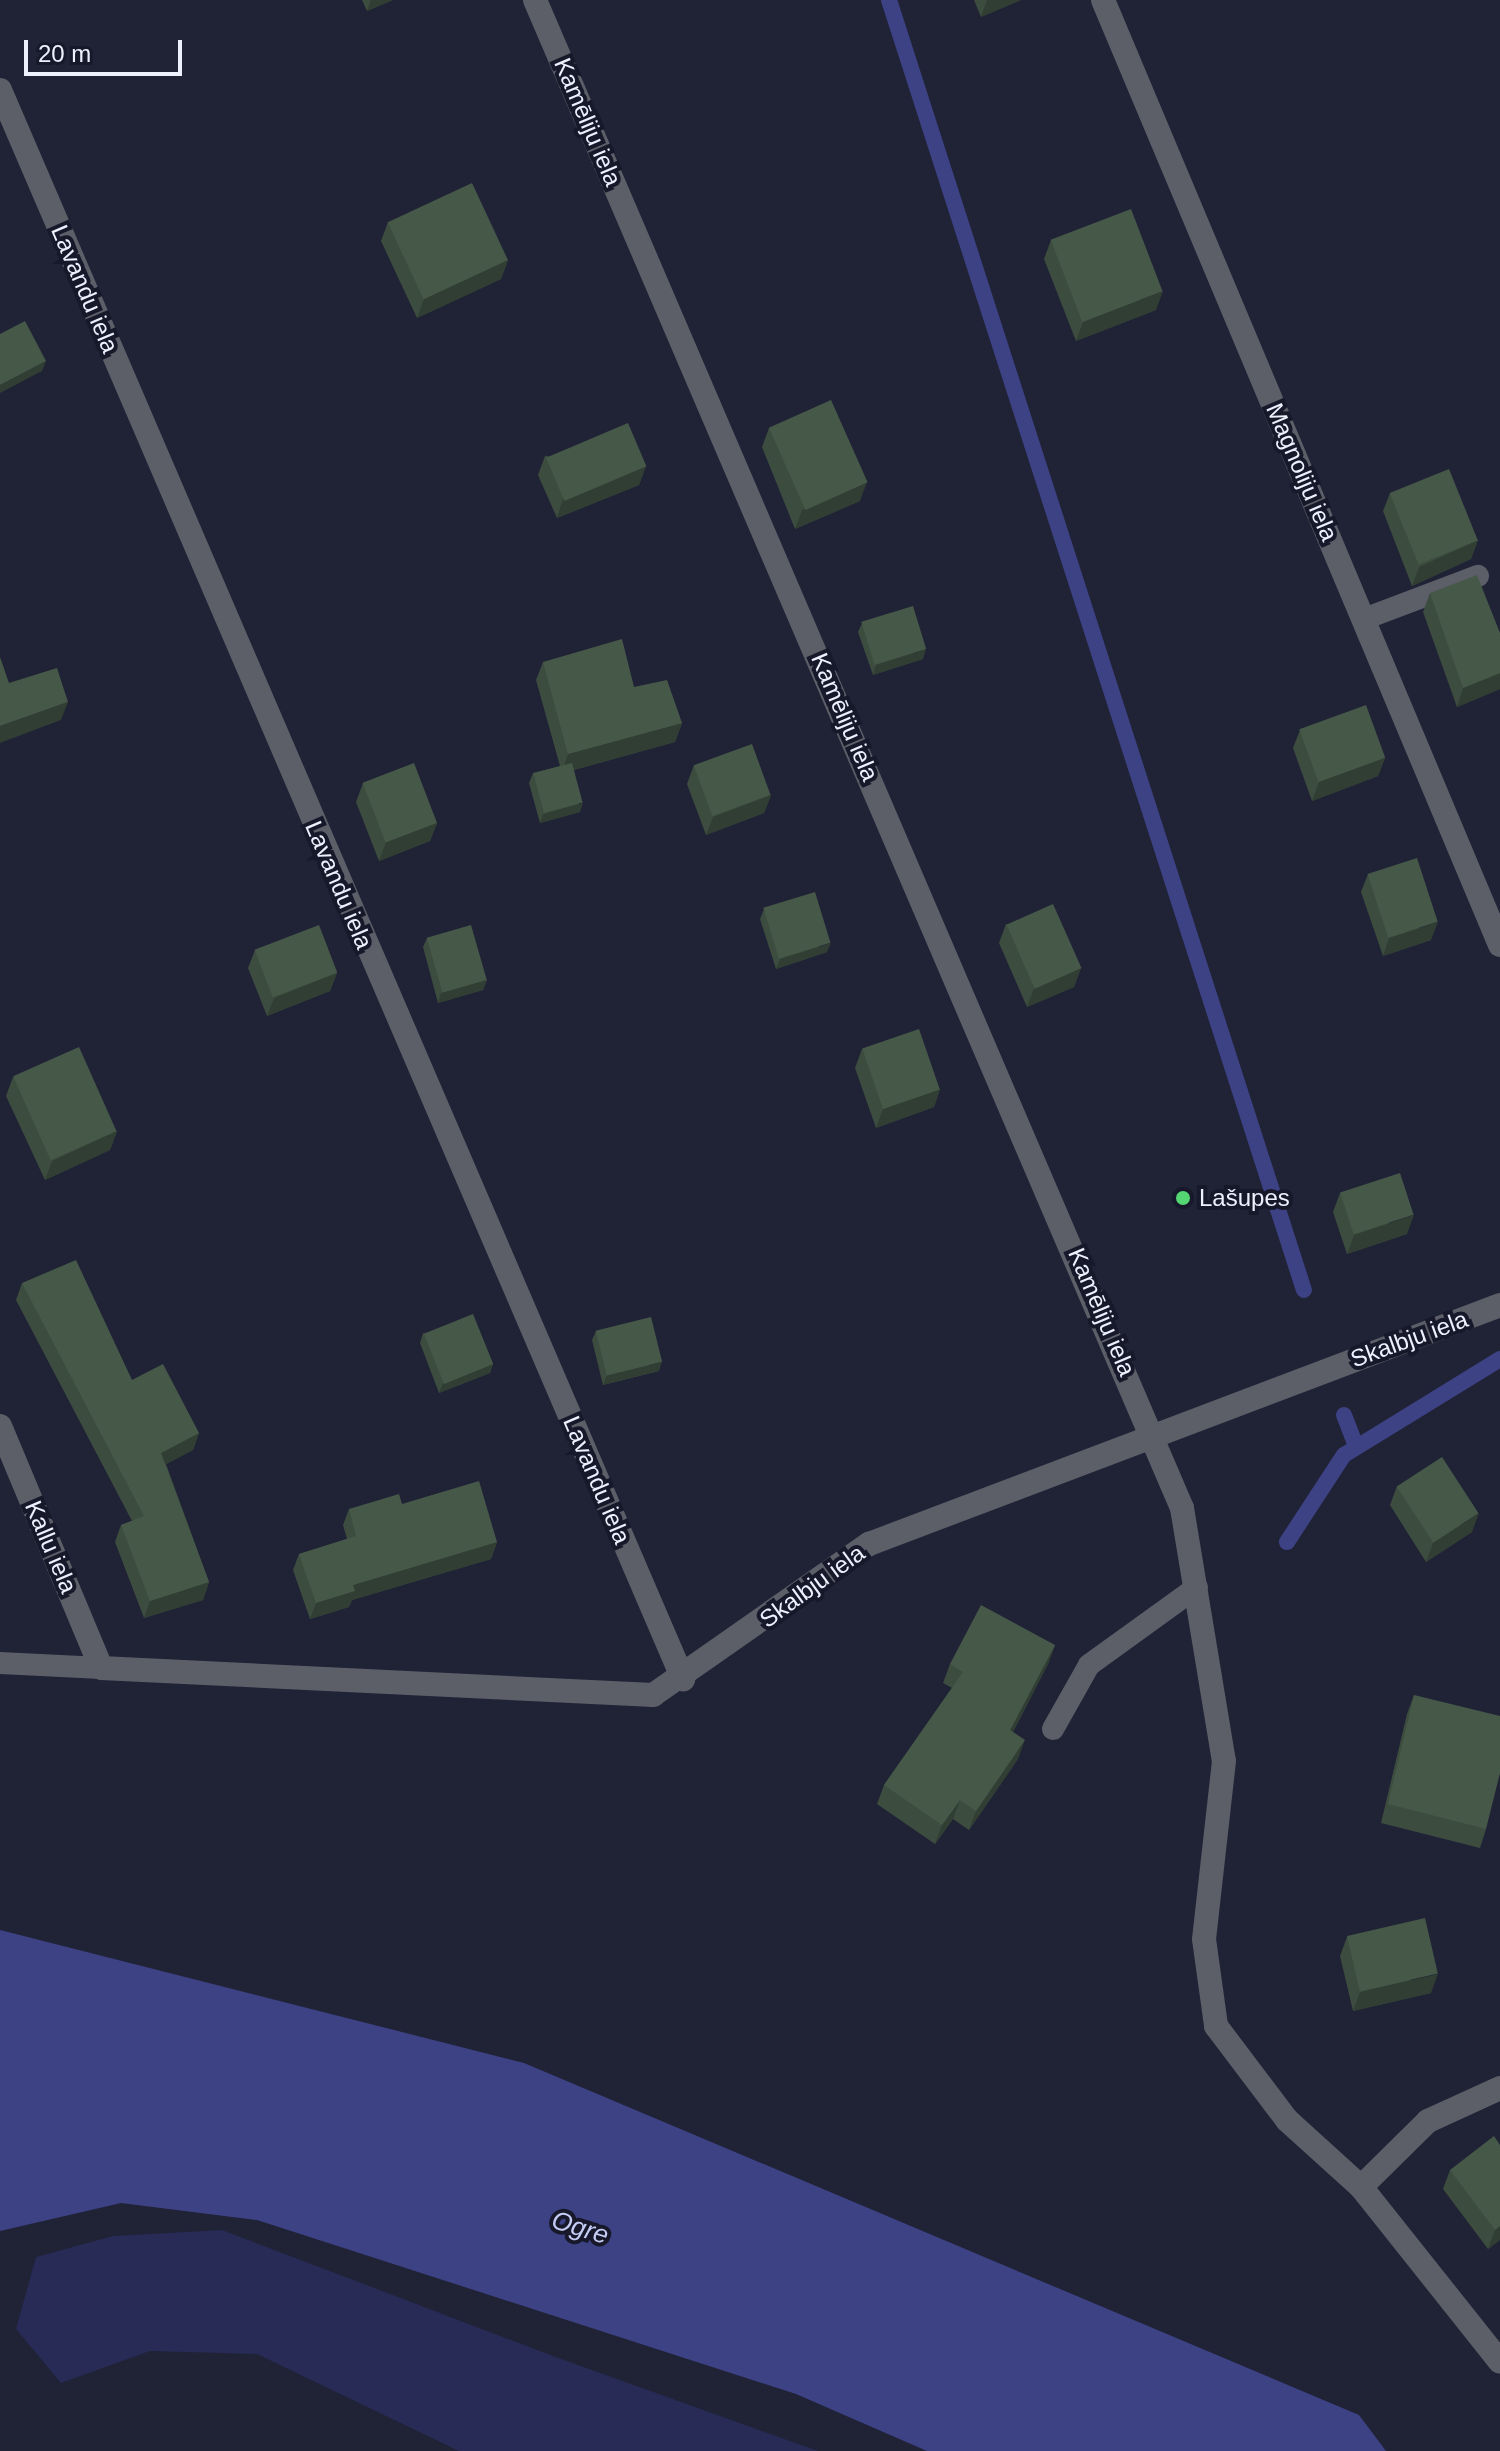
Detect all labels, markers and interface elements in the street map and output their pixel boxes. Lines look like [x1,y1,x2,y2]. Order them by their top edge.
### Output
scale bar [28,24,186,74]
text: 20 m [38,40,91,67]
street label: Kamēliju iela [548,54,628,190]
street label: Lavandu iela [45,221,125,357]
street label: Magnoliju iela [1260,399,1344,545]
street label: Kamēliju iela [805,649,885,785]
street label: Lavandu iela [299,817,379,953]
place label: Lašupes [1199,1184,1290,1212]
marker: Lašupes [1174,1189,1192,1207]
street label: Kamēliju iela [1062,1244,1142,1380]
street label: Skalbju iela [1346,1304,1472,1374]
street label: Lavandu iela [557,1412,637,1548]
street label: Kallu iela [19,1497,83,1597]
street label: Skalbju iela [754,1538,870,1634]
water label: Ogre [548,2205,612,2251]

